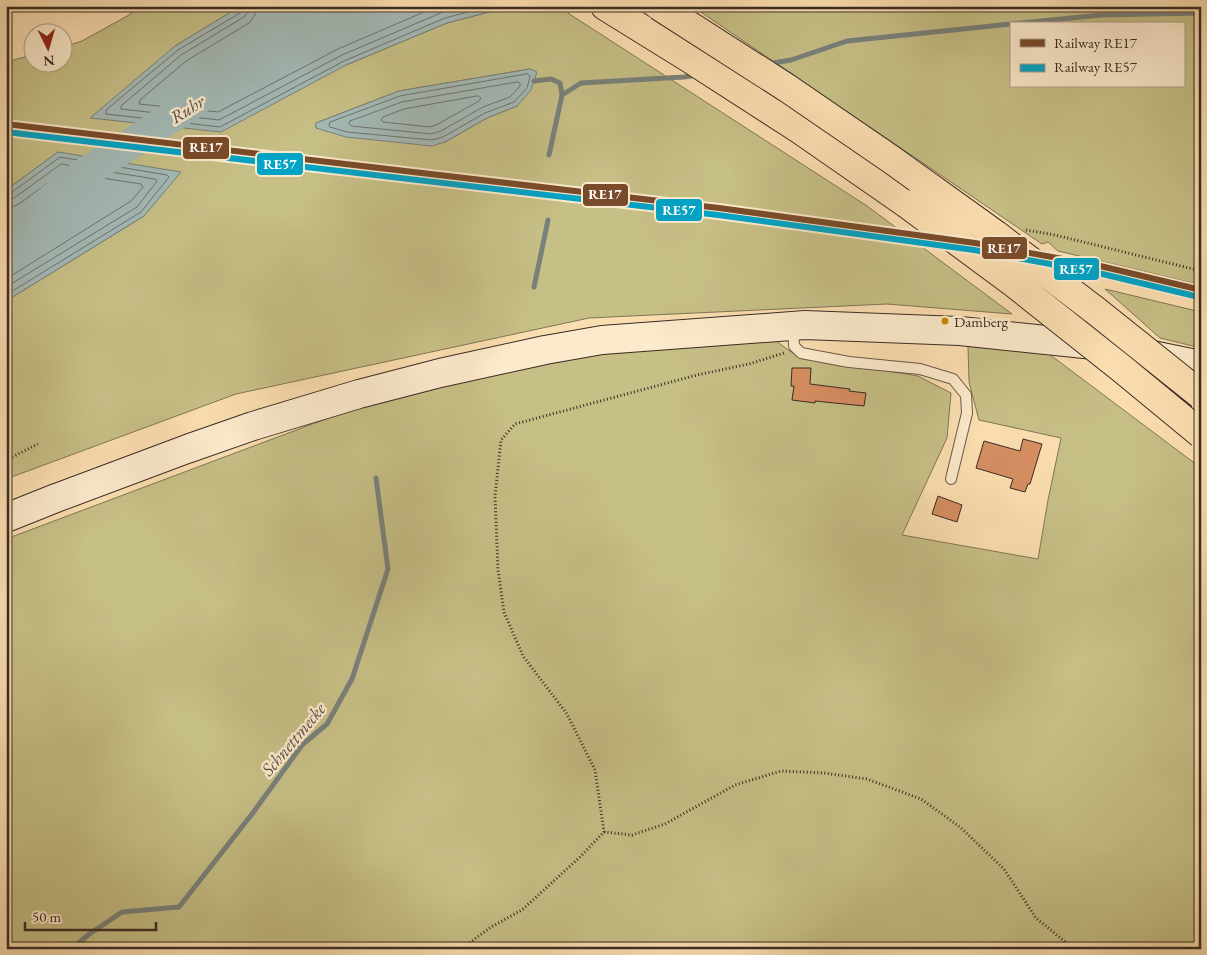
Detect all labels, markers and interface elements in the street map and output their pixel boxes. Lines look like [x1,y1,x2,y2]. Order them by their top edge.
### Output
north arrow [22,22,72,72]
legend [1010,22,1184,88]
text: Railway RE17 [1054,33,1138,52]
text: N [42,51,56,70]
text: Railway RE57 [1054,57,1138,76]
water label: Ruhr [165,89,210,128]
line badge: RE17 [182,136,230,160]
text: RE17 [189,138,223,156]
line badge: RE57 [256,152,304,176]
text: RE57 [263,155,297,173]
line badge: RE17 [582,183,629,207]
text: RE17 [588,185,622,203]
line badge: RE57 [655,198,703,222]
text: RE57 [662,201,696,219]
line badge: RE17 [981,236,1028,260]
text: RE17 [987,239,1021,257]
line badge: RE57 [1053,257,1100,281]
text: RE57 [1059,260,1093,278]
place label: Damberg [954,312,1009,331]
marker: Damberg [940,316,950,326]
water label: Schnettmecke [255,697,331,781]
scale bar [25,900,156,932]
text: 50 m [32,907,61,926]

